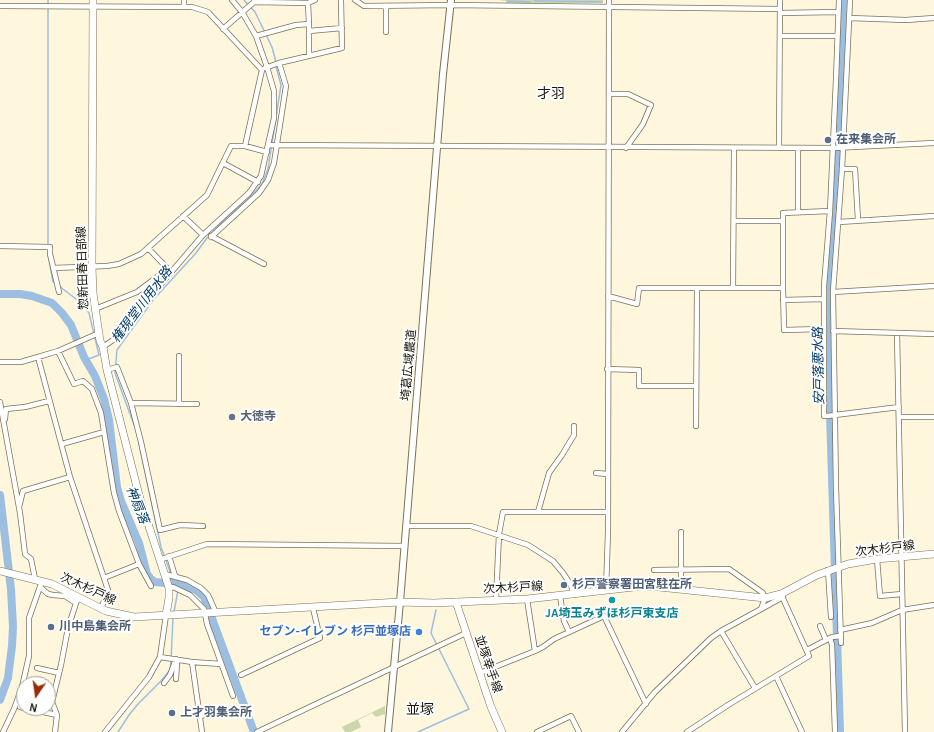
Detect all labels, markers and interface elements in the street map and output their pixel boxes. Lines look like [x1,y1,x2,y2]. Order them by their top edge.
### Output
district label: 才羽 [537,86,565,102]
place label: 在来集会所 [836,133,896,147]
marker: 在来集会所 [823,135,833,145]
street label: 惣新田春日部線 [74,226,92,310]
water label: 権現堂川用水路 [108,264,176,346]
water label: 安戸落悪水路 [811,327,827,405]
street label: 埼葛広域農道 [399,329,419,401]
place label: 大徳寺 [240,410,276,424]
marker: 大徳寺 [227,412,237,422]
water label: 神扇落 [122,484,152,526]
street label: 次木杉戸線 [854,538,916,560]
street label: 次木杉戸線 [58,570,118,608]
place label: 杉戸警察署田宮駐在所 [572,578,692,592]
street label: 次木杉戸線 [483,579,543,597]
marker: 杉戸警察署田宮駐在所 [559,580,569,590]
marker: JA埼玉みずほ杉戸東支店 [607,595,617,605]
place label: JA埼玉みずほ杉戸東支店 [546,607,678,621]
place label: 川中島集会所 [59,620,131,634]
marker: 川中島集会所 [46,622,56,632]
place label: セブン-イレブン 杉戸並塚店 [259,625,411,639]
marker: セブン-イレブン 杉戸並塚店 [414,627,424,637]
street label: 並塚幸手線 [471,633,505,695]
north arrow [16,676,56,716]
text: N [28,700,39,714]
district label: 並塚 [406,702,434,718]
place label: 上才羽集会所 [180,706,252,720]
marker: 上才羽集会所 [167,708,177,718]

